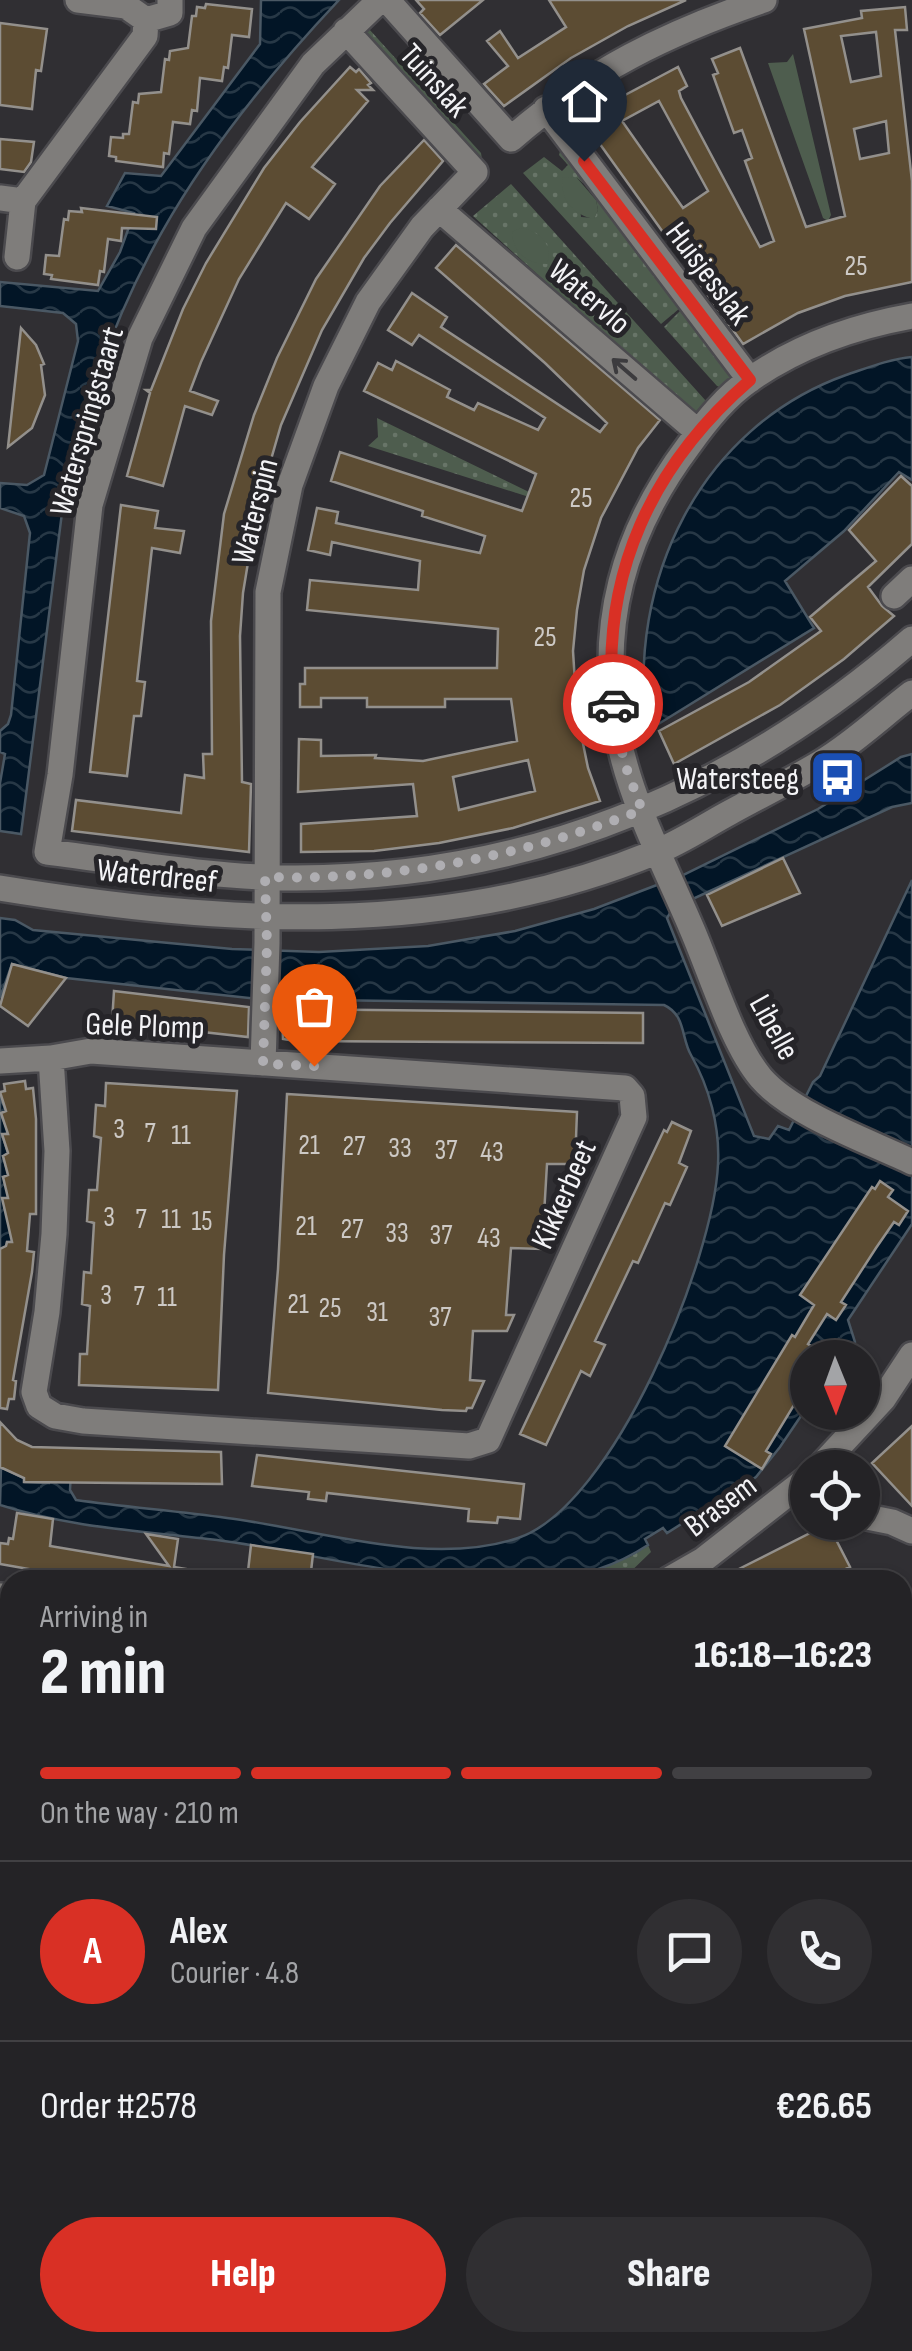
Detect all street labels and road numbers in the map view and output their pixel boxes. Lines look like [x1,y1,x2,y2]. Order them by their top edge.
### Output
street label: Tuinslak [391,36,477,126]
street label: Huisjesslak [656,215,759,333]
street label: Watervlo [540,251,638,343]
street label: Waterspringstaart [42,322,133,520]
street label: Waterspin [224,454,287,568]
street label: Waterdreef [95,851,219,902]
street label: Libelle [740,988,807,1067]
street label: Gele Plomp [85,1005,205,1048]
street label: Kikkerbeet [523,1134,606,1255]
street label: Brasem [677,1467,765,1546]

